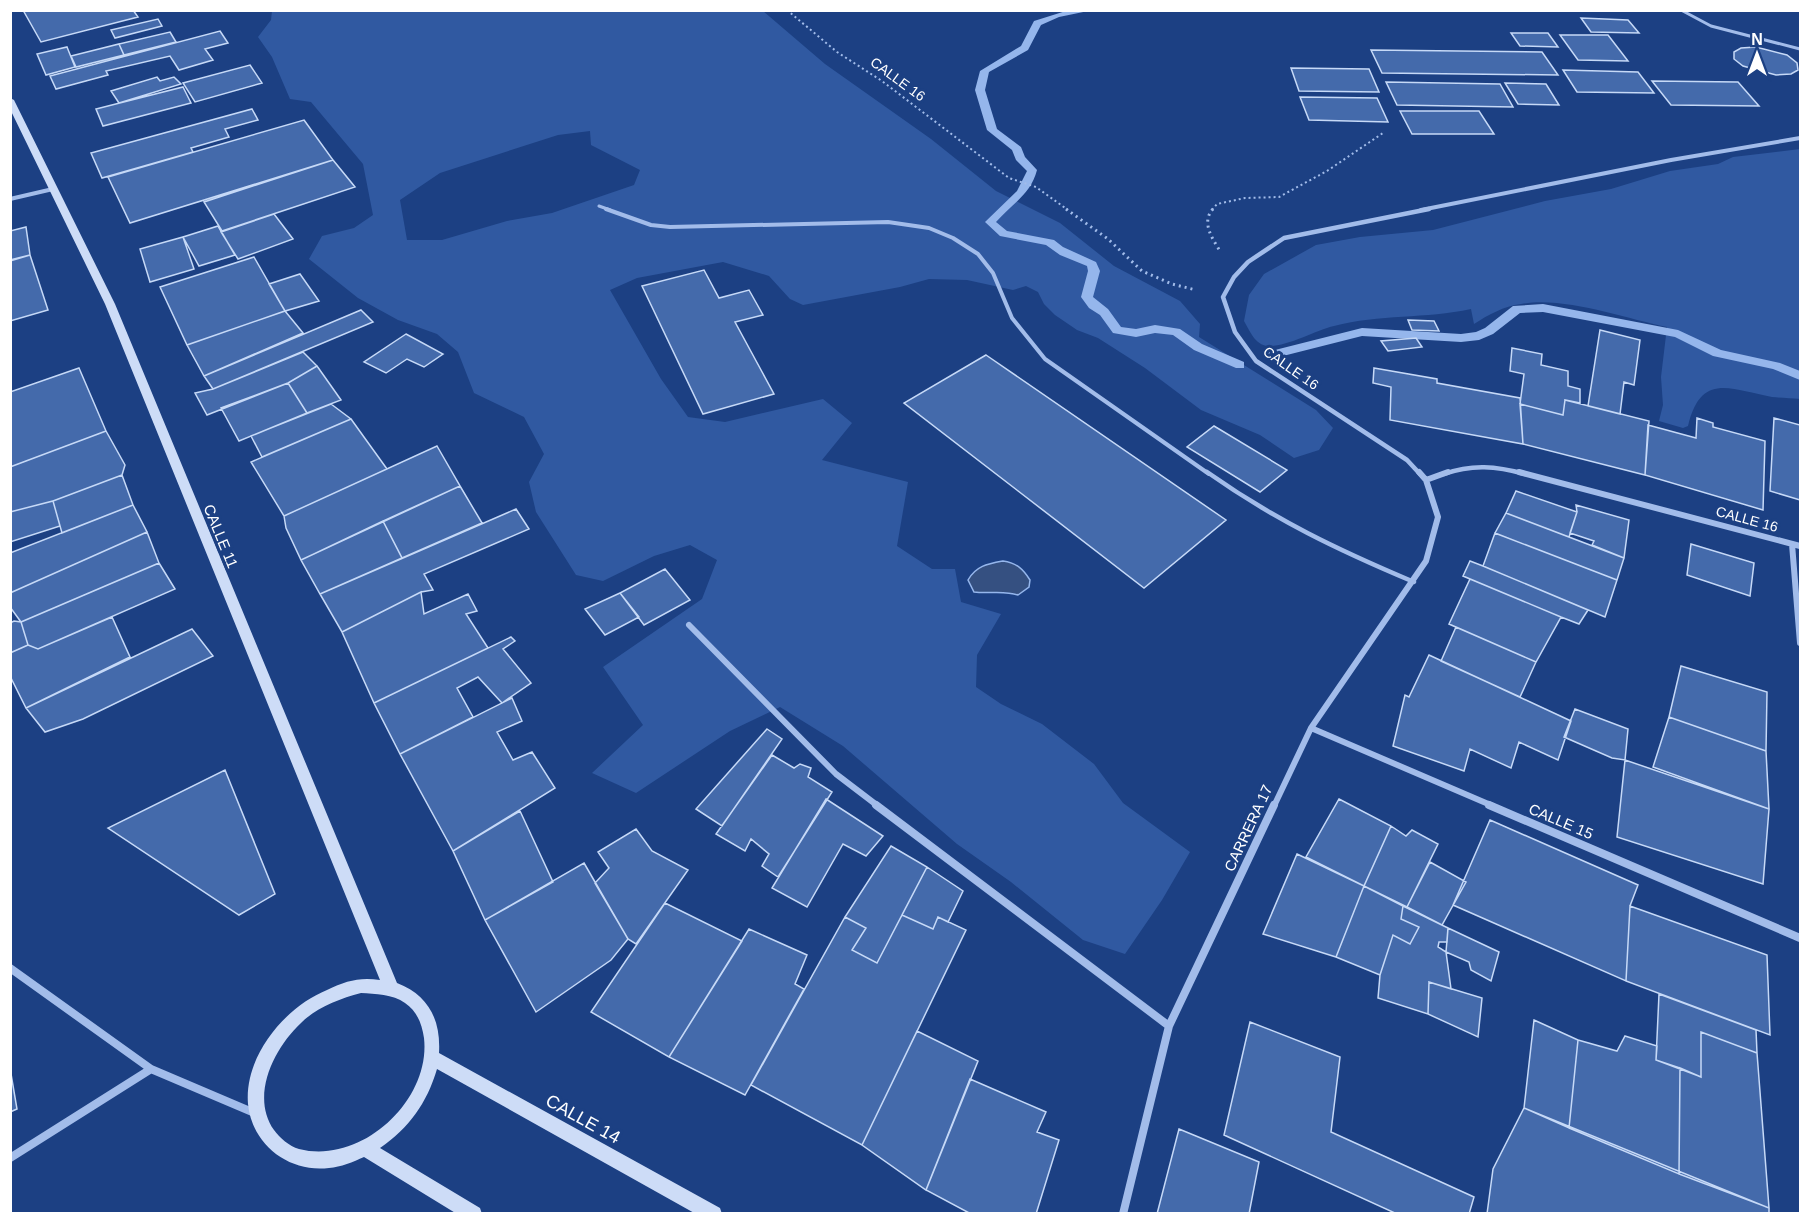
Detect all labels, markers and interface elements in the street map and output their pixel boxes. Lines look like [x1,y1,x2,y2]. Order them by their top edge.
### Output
north arrow [1727,24,1787,84]
text: N [1751,31,1763,48]
street label: CALLE 16 [867,54,929,104]
street label: CALLE 16 [1260,343,1322,393]
street label: CALLE 11 [201,502,241,570]
street label: CALLE 16 [1714,503,1780,535]
street label: CARRERA 17 [1221,782,1275,874]
street label: CALLE 15 [1526,800,1596,842]
street label: CALLE 14 [542,1090,624,1148]

